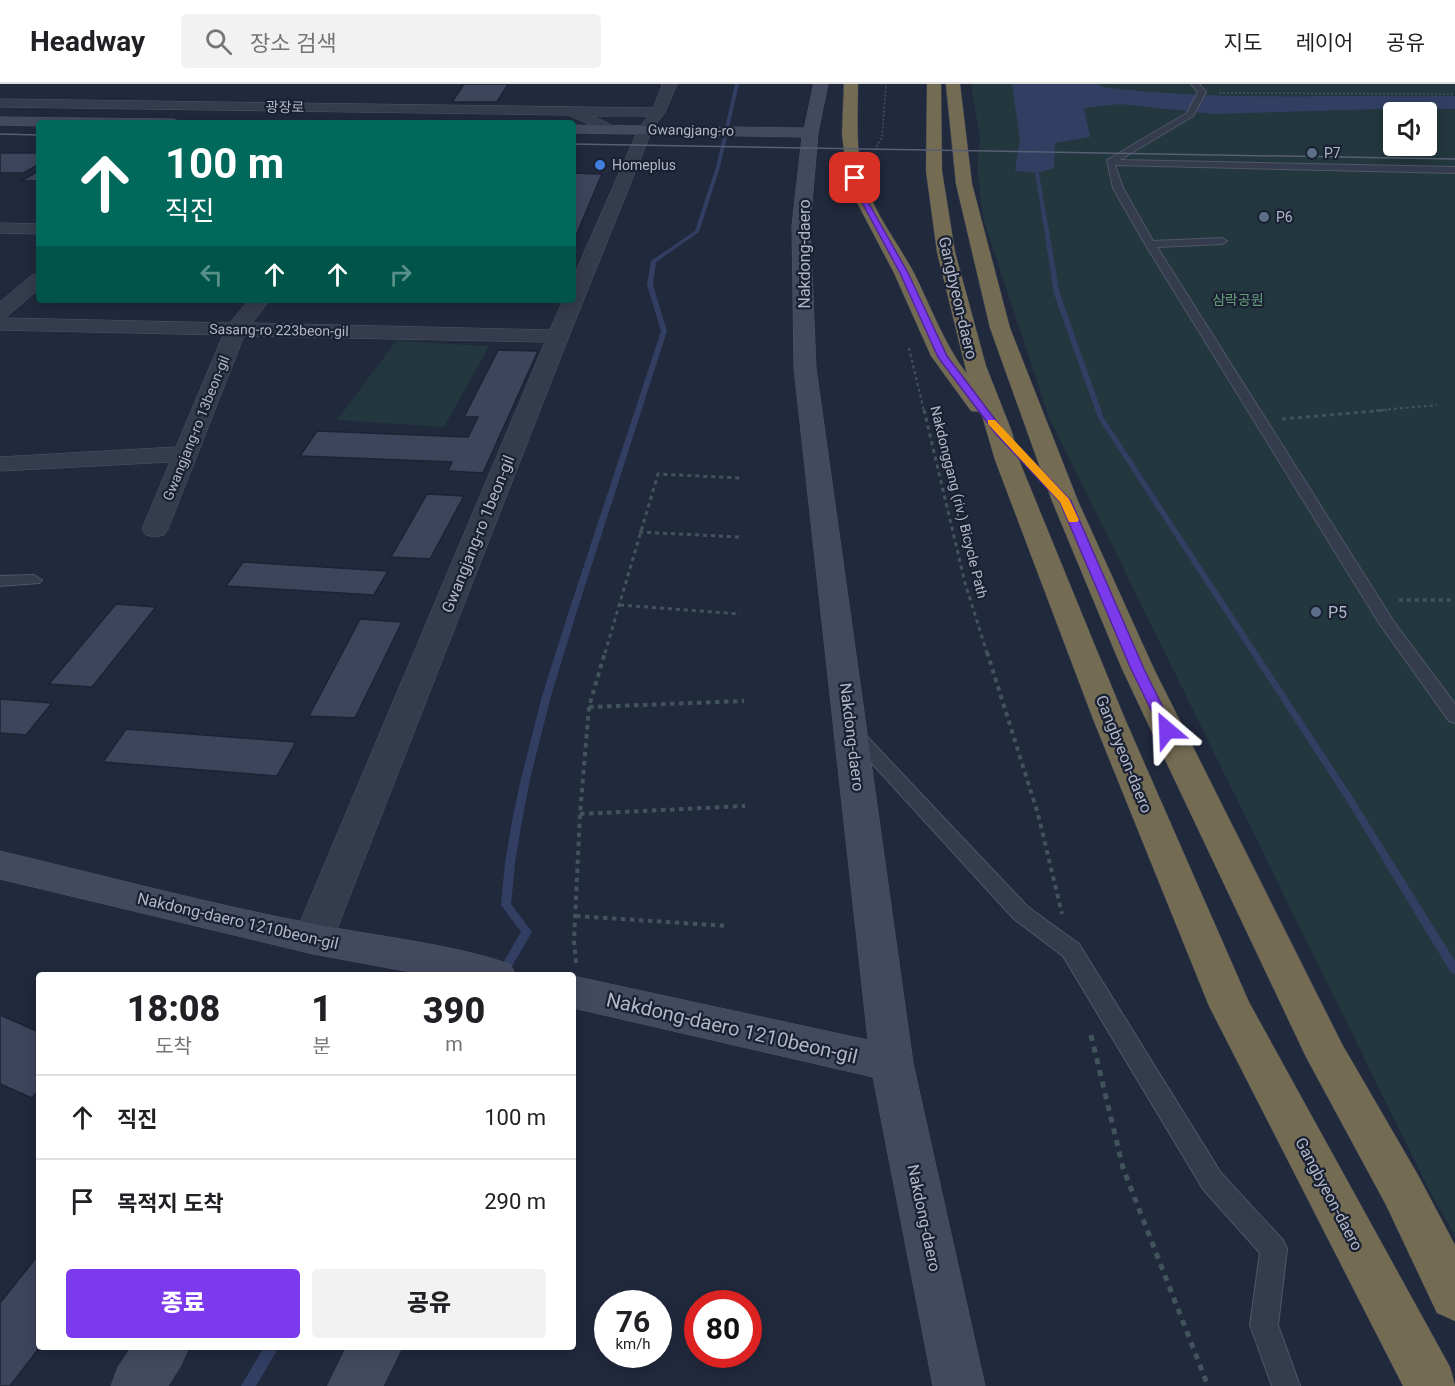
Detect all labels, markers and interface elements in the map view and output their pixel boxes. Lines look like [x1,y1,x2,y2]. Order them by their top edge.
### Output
search box [181,14,601,68]
text: Headway [30,25,145,58]
icon: search [202,25,235,58]
text: 장소 검색 [250,31,337,56]
text: 지도 [1224,31,1262,55]
text: 레이어 [1295,31,1353,55]
text: 공유 [1386,31,1425,55]
street label: 광장로 [266,99,305,115]
map controls [1383,102,1437,156]
button: sound [1383,102,1437,156]
street label: Gwangjang-ro [648,121,734,139]
text: 100 m [165,139,284,188]
icon: ahead [66,144,144,222]
place label: P7 [1324,145,1341,161]
marker: P7 [1305,146,1319,160]
pin [829,152,880,203]
place label: Homeplus [612,157,676,173]
marker: Homeplus [593,158,607,172]
icon: arrive [838,161,871,194]
text: 직진 [165,195,215,227]
street label: Nakdong-daero [795,199,814,309]
place label: P6 [1276,209,1293,225]
marker: P6 [1257,210,1271,224]
street label: Gangbyeon-daero [935,235,981,361]
icon: left [195,258,228,291]
icon: ahead [258,258,291,291]
icon: ahead [321,258,354,291]
icon: right [384,258,417,291]
park label: 삼락공원 [1212,292,1264,308]
street label: Sasang-ro 223beon-gil [209,321,349,339]
street label: Gwangjang-ro 13beon-gil [160,353,232,503]
street label: Nakdonggang (riv.) Bicycle Path [926,404,991,600]
street label: Gwangjang-ro 1beon-gil [438,452,518,616]
place label: P5 [1328,603,1347,622]
marker: P5 [1309,605,1323,619]
street label: Nakdong-daero [836,682,868,792]
street label: Gangbyeon-daero [1092,692,1156,816]
position arrow [1135,698,1199,762]
street label: Nakdong-daero 1210beon-gil [136,889,340,953]
street label: Nakdong-daero 1210beon-gil [604,987,860,1069]
text: 18:08 [127,988,220,1030]
text: 1 [311,988,332,1030]
text: 390 [423,990,485,1032]
text: m [445,1032,463,1056]
text: 도착 [155,1034,192,1058]
text: 분 [312,1034,331,1058]
icon: ahead [66,1101,99,1134]
text: 100 m [484,1105,546,1130]
text: 직진 [117,1107,157,1132]
street label: Gangbyeon-daero [1291,1134,1367,1254]
street label: Nakdong-daero [903,1163,945,1273]
icon: arrive [66,1185,99,1218]
text: 290 m [484,1189,546,1214]
text: 목적지 도착 [117,1191,224,1216]
button: 종료 [66,1269,300,1338]
button: 공유 [312,1269,546,1338]
speed limit sign: 80 [684,1290,762,1368]
text: 76 [616,1304,650,1339]
text: km/h [615,1335,651,1353]

